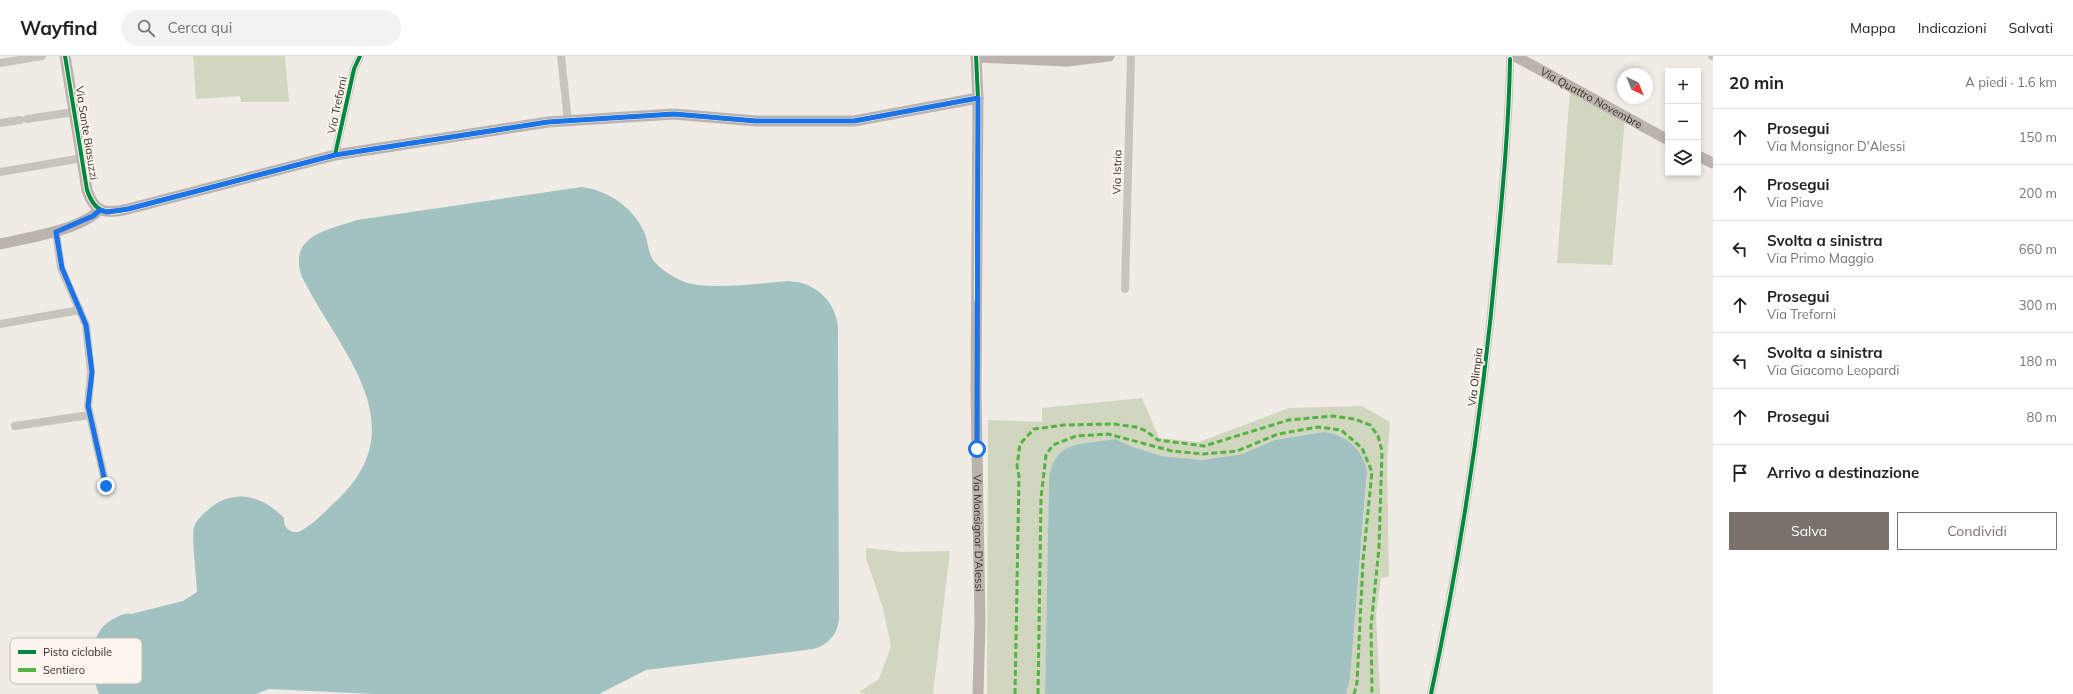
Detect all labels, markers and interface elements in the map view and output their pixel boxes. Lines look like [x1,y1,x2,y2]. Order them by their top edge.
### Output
search box [121,10,401,46]
text: Wayfind [20,16,97,40]
icon: search [135,17,157,39]
text: Cerca qui [167,18,232,37]
text: Mappa [1850,19,1896,37]
text: Indicazioni [1918,19,1987,37]
text: Salvati [2009,19,2053,37]
street label: Via Quattro Novembre [1538,64,1645,132]
north arrow [1617,68,1653,104]
map controls [1665,68,1701,176]
button: + [1665,68,1701,104]
text: 20 min [1729,72,1784,93]
text: A piedi · 1.6 km [1965,74,2057,90]
street label: Via Treforni [324,75,350,135]
street label: Via Sante Biasuzzi [73,85,101,181]
button: − [1665,104,1701,140]
text: Prosegui [1767,119,1829,138]
icon: ahead [1729,126,1751,148]
text: 150 m [2019,129,2057,145]
text: Via Monsignor D'Alessi [1767,138,1905,154]
button: layers [1665,140,1701,176]
street label: Via Istria [1110,149,1124,195]
text: Prosegui [1767,175,1829,194]
icon: ahead [1729,182,1751,204]
text: 200 m [2019,185,2057,201]
text: Via Piave [1767,194,1824,210]
text: Svolta a sinistra [1767,231,1883,250]
icon: left [1729,238,1751,260]
text: 660 m [2019,241,2057,257]
text: Via Primo Maggio [1767,250,1874,266]
text: Prosegui [1767,287,1829,306]
icon: ahead [1729,294,1751,316]
text: 300 m [2019,297,2057,313]
text: Via Treforni [1767,306,1836,322]
text: Svolta a sinistra [1767,343,1883,362]
street label: Via Olimpia [1464,347,1486,407]
icon: left [1729,350,1751,372]
text: 180 m [2019,353,2057,369]
text: Via Giacomo Leopardi [1767,362,1899,378]
icon: ahead [1729,406,1751,428]
text: Prosegui [1767,407,1829,426]
text: 80 m [2027,409,2057,425]
route start [968,440,986,458]
icon: arrive [1729,462,1751,484]
text: Arrivo a destinazione [1767,463,1919,482]
street label: Via Monsignor D'Alessi [970,474,986,592]
route end [97,477,115,495]
button: Salva [1729,512,1889,550]
button: Condividi [1897,512,2057,550]
legend [10,638,142,684]
text: Pista ciclabile [43,645,112,659]
text: Sentiero [43,663,85,677]

